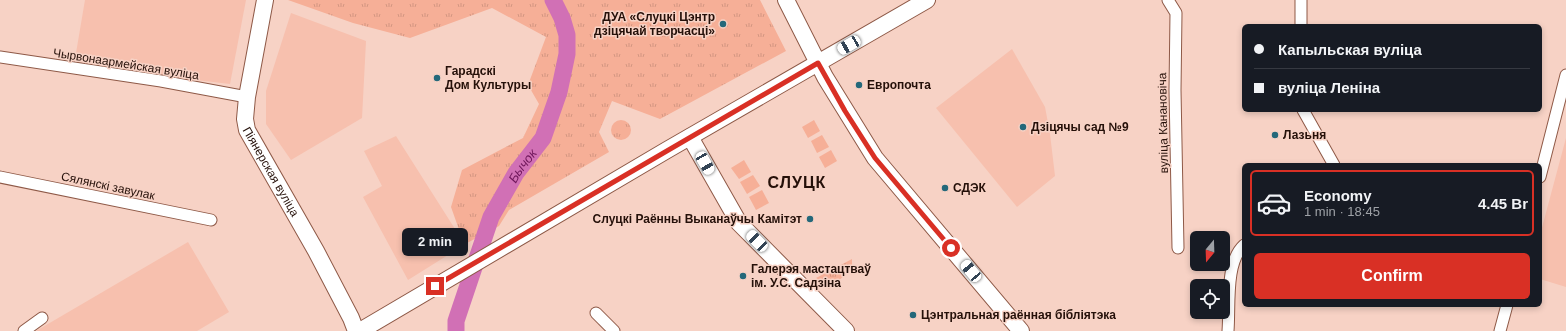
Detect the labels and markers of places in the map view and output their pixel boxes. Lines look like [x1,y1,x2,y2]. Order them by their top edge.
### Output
place label: ДУА «Слуцкі Цэнтр дзіцячай творчасці» [594,10,715,38]
marker: ДУА «Слуцкі Цэнтр дзіцячай творчасці» [718,19,728,29]
place label: Гарадскі Дом Культуры [445,64,531,92]
marker: Гарадскі Дом Культуры [432,73,442,83]
place label: Европочта [867,78,931,92]
marker: Европочта [854,80,864,90]
place label: Дзіцячы сад №9 [1031,120,1129,134]
marker: Дзіцячы сад №9 [1018,122,1028,132]
place label: Лазьня [1283,128,1326,142]
marker: Лазьня [1270,130,1280,140]
place label: СДЭК [953,181,987,195]
marker: СДЭК [940,183,950,193]
place label: Слуцкі Раённы Выканаўчы Камітэт [593,212,802,226]
marker: Слуцкі Раённы Выканаўчы Камітэт [805,214,815,224]
place label: Галерэя мастацтваў ім. У.С. Садзіна [751,262,871,290]
marker: Галерэя мастацтваў ім. У.С. Садзіна [738,271,748,281]
place label: Цэнтральная раённая бібліятэка [921,308,1116,322]
marker: Цэнтральная раённая бібліятэка [908,310,918,320]

